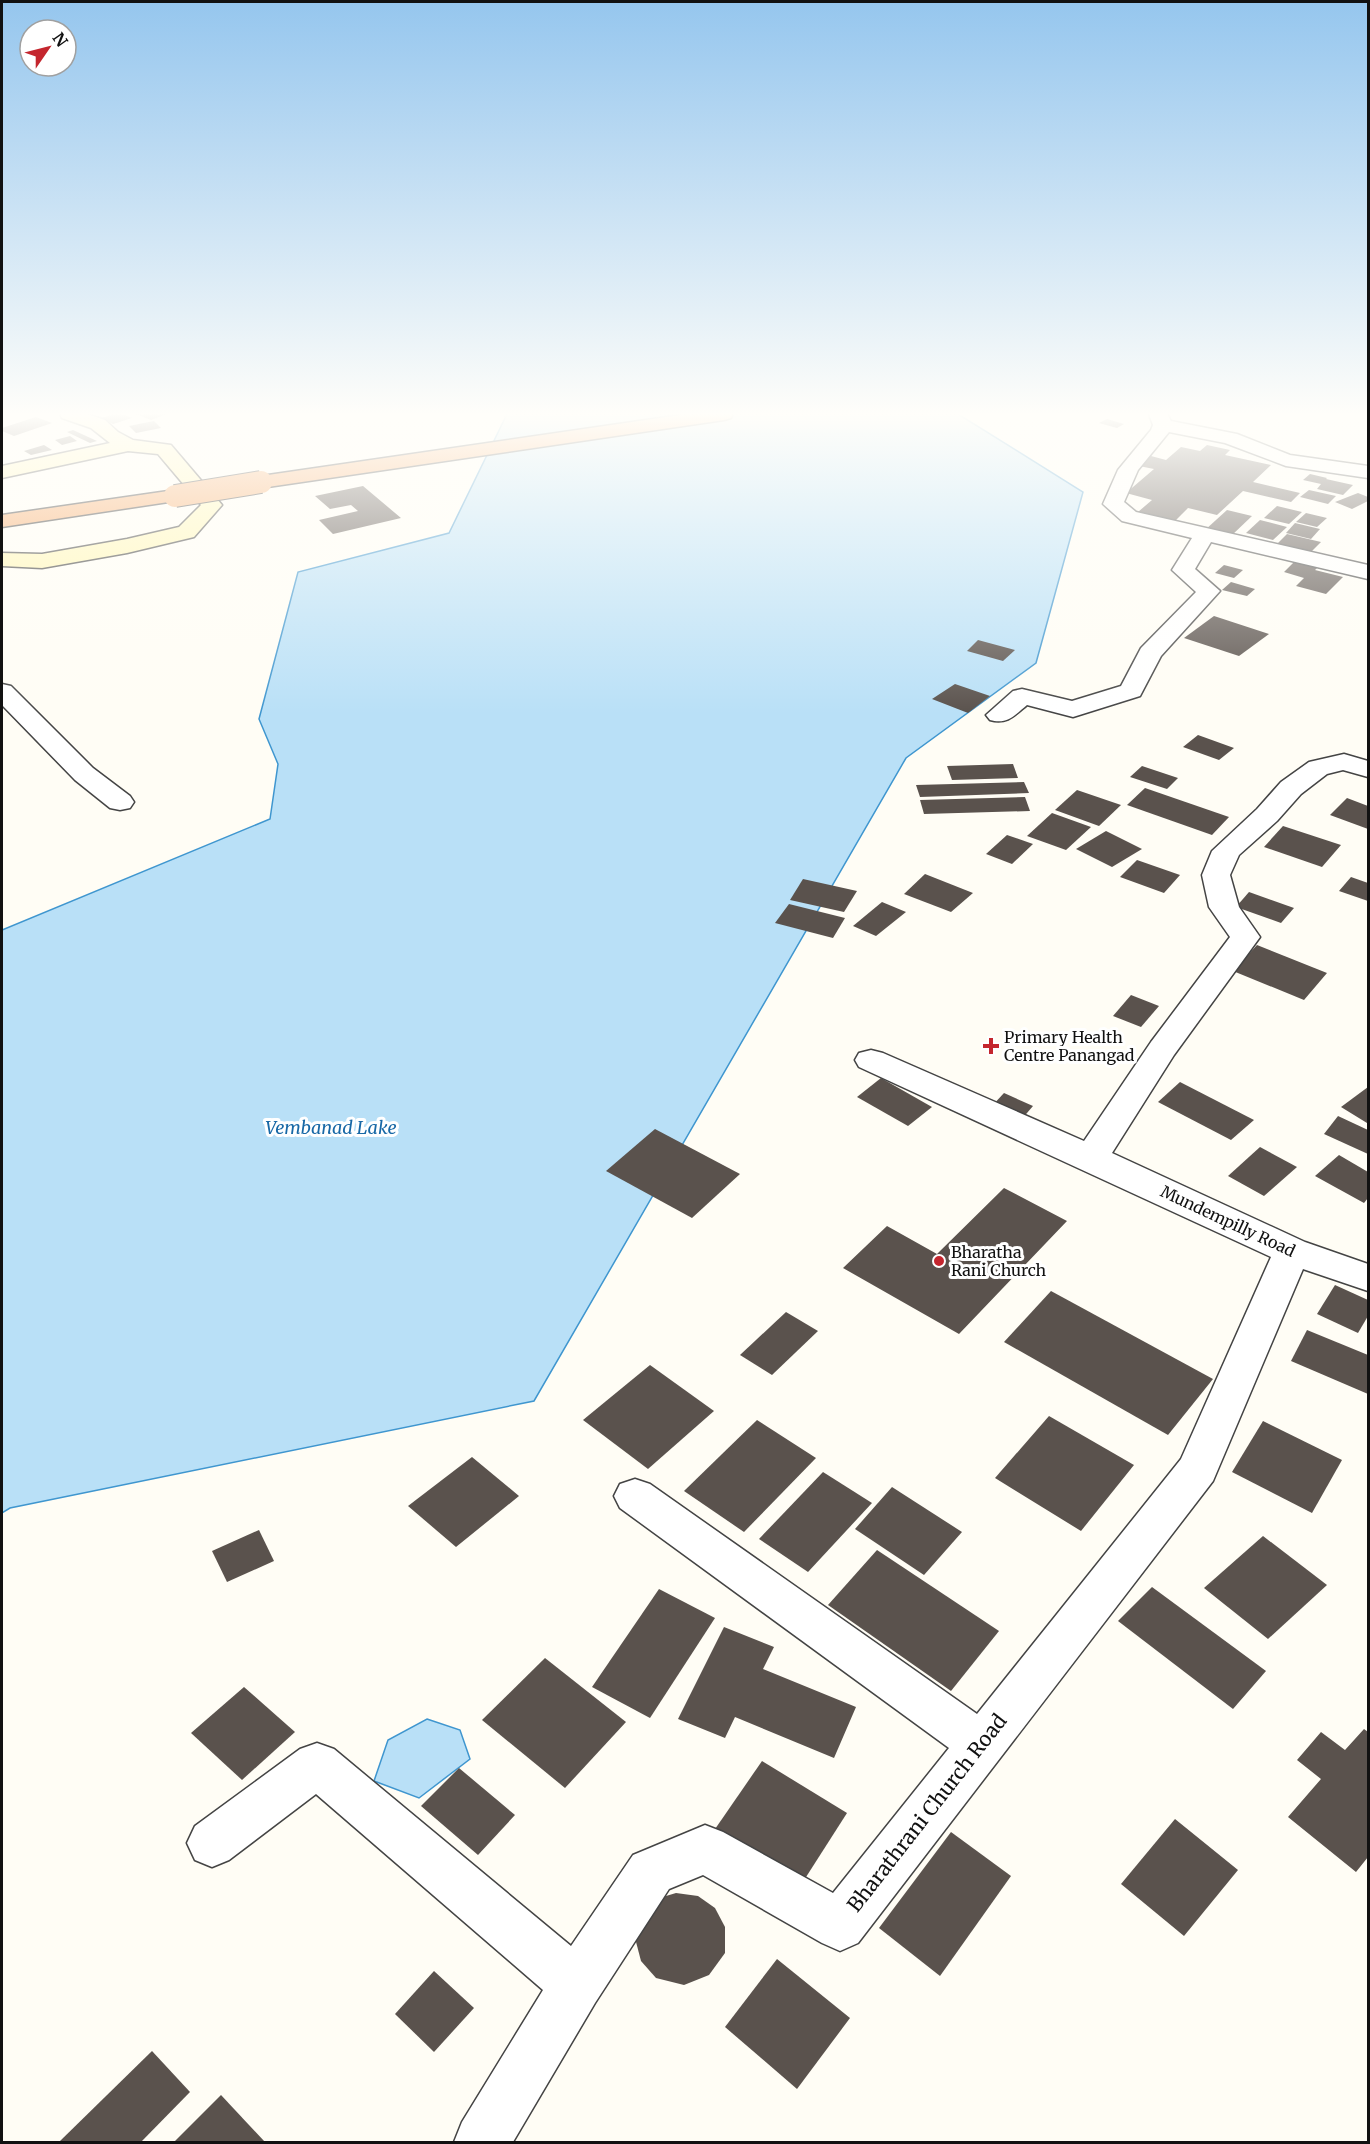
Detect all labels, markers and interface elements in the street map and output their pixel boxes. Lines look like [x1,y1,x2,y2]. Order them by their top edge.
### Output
north arrow [18,18,78,78]
text: N [48,28,72,51]
place label: Primary Health Centre Panangad [1004,1027,1135,1065]
marker: Primary Health Centre Panangad [982,1037,1000,1055]
water label: Vembanad Lake [265,1116,397,1139]
street label: Mundempilly Road [1158,1181,1299,1261]
place label: Bharatha Rani Church [951,1242,1046,1280]
marker: Bharatha Rani Church [932,1254,946,1268]
street label: Bharathrani Church Road [842,1709,1012,1917]

